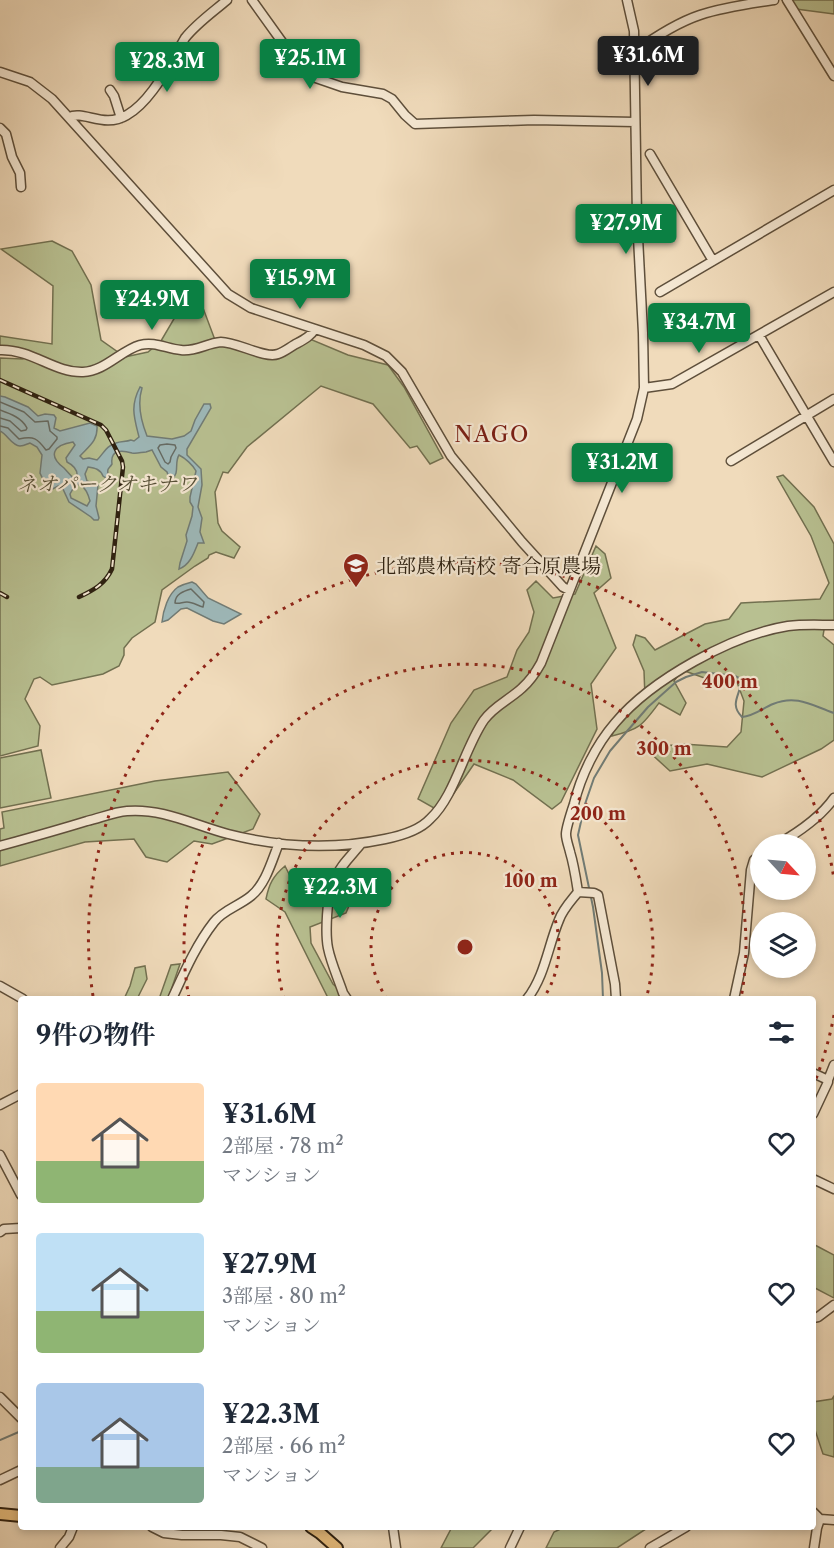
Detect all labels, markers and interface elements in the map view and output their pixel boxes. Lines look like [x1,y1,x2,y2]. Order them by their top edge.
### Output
pin: ¥31.6M [599,36,697,87]
pin: ¥25.1M [261,39,359,90]
pin: ¥28.3M [118,42,216,93]
text: ¥31.6M [612,43,684,67]
text: ¥25.1M [274,46,346,70]
text: ¥28.3M [129,49,205,73]
pin: ¥27.9M [577,204,675,255]
text: ¥27.9M [589,211,663,235]
pin: ¥15.9M [251,259,349,310]
text: ¥15.9M [264,266,336,290]
pin: ¥24.9M [103,280,201,331]
text: ¥24.9M [114,287,190,311]
pin: ¥34.7M [650,303,748,354]
text: ¥34.7M [662,310,736,334]
district label: NAGO [454,421,530,448]
pin: ¥31.2M [573,443,671,494]
text: ¥31.2M [586,450,658,474]
park label: ネオパークオキナワ [17,472,198,496]
school or university icon: 北部農林高校 寄合原農場 [341,551,371,589]
place label: 北部農林高校 寄合原農場 [376,554,601,578]
text: 400 m [702,671,758,693]
text: 300 m [636,738,692,760]
text: 200 m [570,803,626,825]
north arrow [750,834,816,900]
map controls [750,834,816,978]
pin: ¥22.3M [291,868,389,919]
text: 100 m [504,870,558,892]
text: ¥22.3M [302,875,378,899]
button: layers [750,912,816,978]
centre of rings [455,937,475,957]
icon: filters [765,1016,798,1049]
text: 9件の物件 [36,1019,156,1051]
text: ¥31.6M [222,1098,317,1130]
icon: home [84,1107,156,1179]
icon: heart [765,1127,798,1160]
text: 2部屋 · 78 m² [222,1134,344,1158]
text: マンション [222,1163,321,1187]
text: ¥27.9M [222,1248,317,1280]
icon: home [84,1257,156,1329]
icon: heart [765,1277,798,1310]
text: 3部屋 · 80 m² [222,1284,346,1308]
text: マンション [222,1313,321,1337]
text: ¥22.3M [222,1398,320,1430]
icon: home [84,1407,156,1479]
icon: heart [765,1427,798,1460]
text: 2部屋 · 66 m² [222,1434,345,1458]
text: マンション [222,1463,321,1487]

